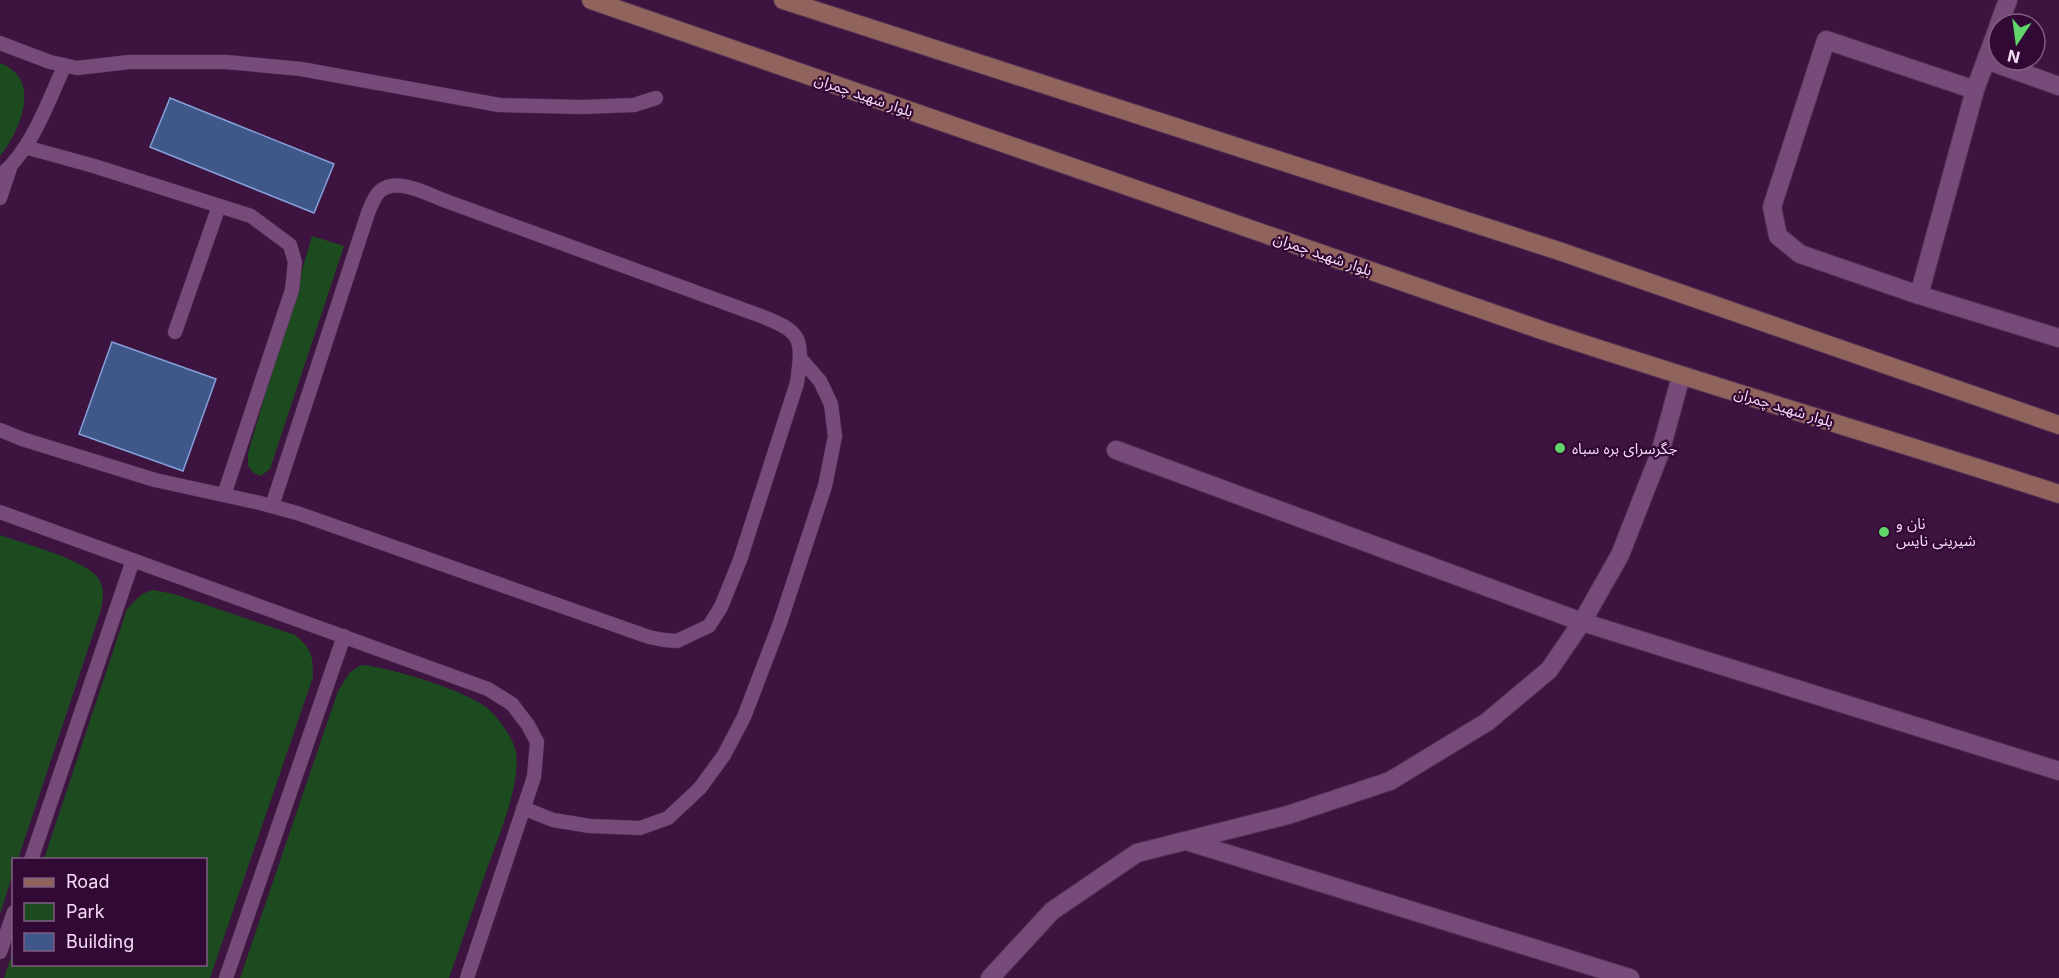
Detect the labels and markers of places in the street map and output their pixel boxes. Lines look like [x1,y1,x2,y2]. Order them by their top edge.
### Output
place label: جگرسرای بره سباه [1572,439,1678,458]
marker: جگرسرای بره سباه [1553,441,1567,455]
place label: نان و شیرینی نایس [1896,514,1976,550]
marker: نان و شیرینی نایس [1877,525,1891,539]

